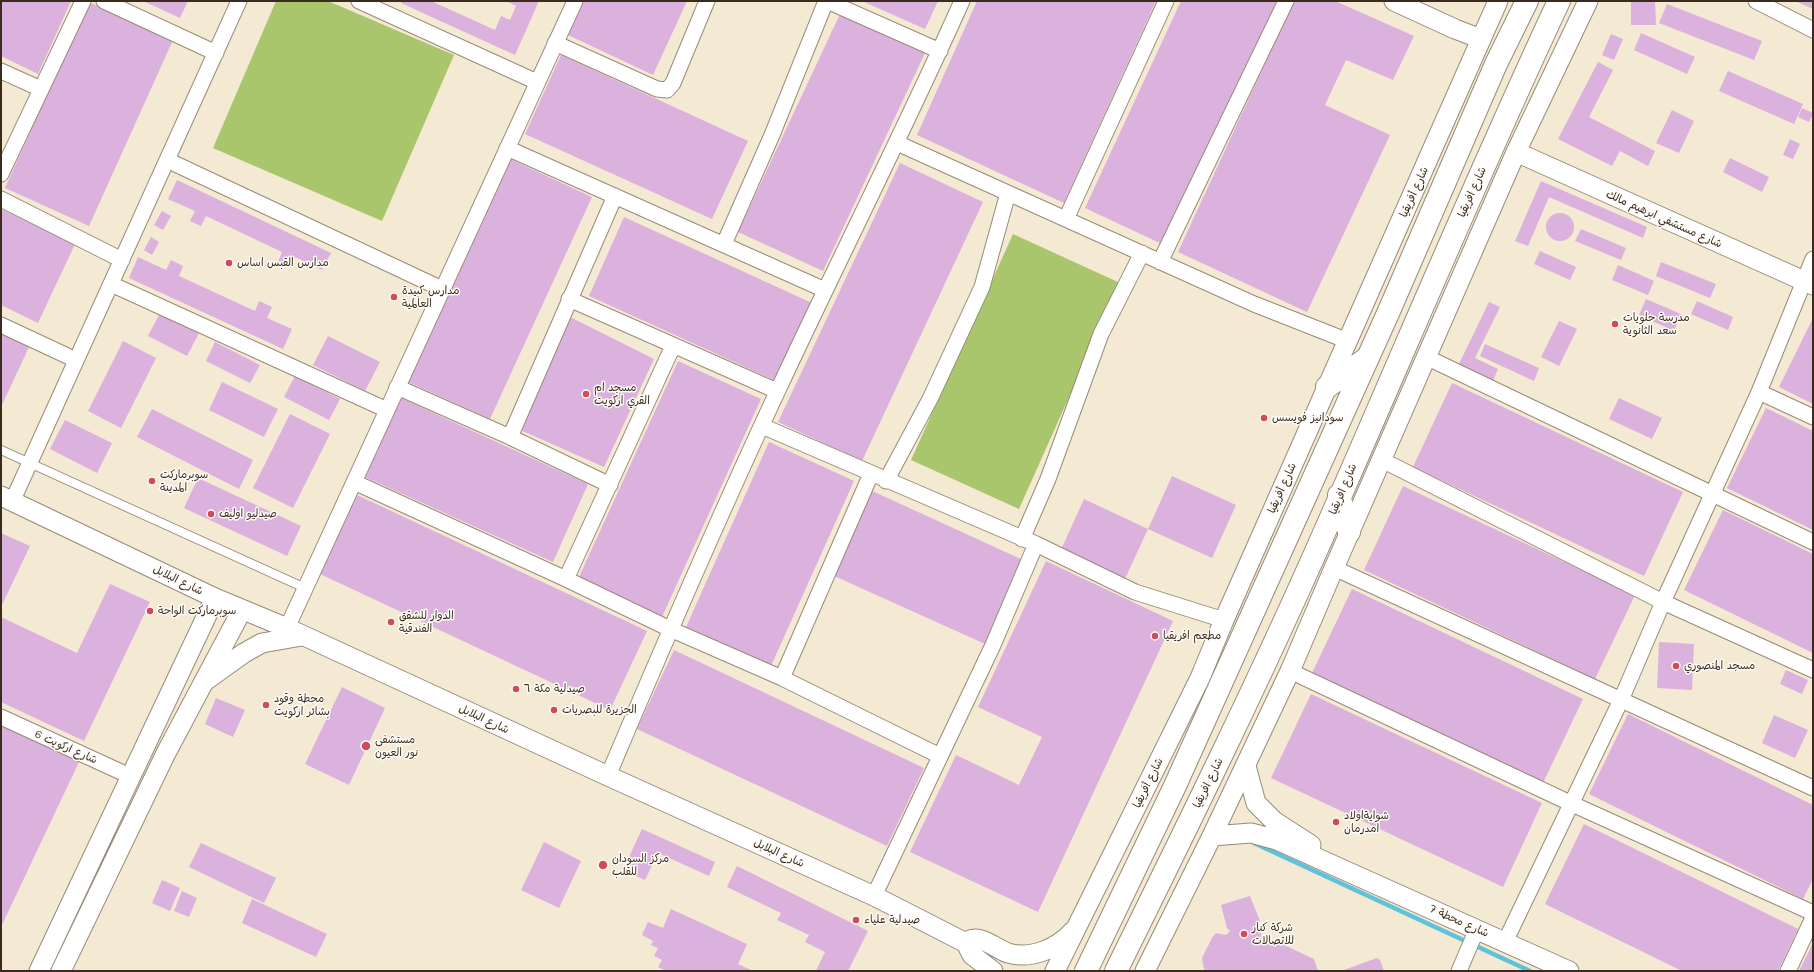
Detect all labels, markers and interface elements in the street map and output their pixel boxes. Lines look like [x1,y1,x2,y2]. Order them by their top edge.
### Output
street label: شارع أفريقيا [1397,165,1431,219]
street label: شارع افريقيا [1455,165,1489,219]
street label: شارع مستشفي ابرهيم مالك [1604,187,1724,251]
place label: مدارس القبس اساس [237,256,329,270]
marker: مدارس القبس اساس [224,258,234,268]
place label: مدارس كبيدة العالمية [402,284,459,310]
marker: مدارس كبيدة العالمية [389,292,399,302]
place label: مدرسة حلويات سعد الثانوية [1623,311,1690,337]
marker: مدرسة حلويات سعد الثانوية [1610,319,1620,329]
place label: مسجد ام القري اركويت [594,381,650,407]
marker: مسجد ام القري اركويت [581,389,591,399]
place label: سودانيز فويسس [1272,411,1344,425]
marker: سودانيز فويسس [1259,413,1269,423]
street label: شارع أفريقيا [1265,461,1299,515]
street label: شارع افريقيا [1326,461,1360,517]
place label: سوبرماركت المدينة [160,468,208,494]
marker: سوبرماركت المدينة [147,476,157,486]
place label: صيدليو اوليف [219,507,277,521]
marker: صيدليو اوليف [206,509,216,519]
street label: شارع البلابل [151,562,205,598]
place label: سوبرماركت الواحة [158,604,236,618]
marker: سوبرماركت الواحة [145,606,155,616]
place label: الدوار للشقق الفندقية [399,609,454,635]
marker: الدوار للشقق الفندقية [386,617,396,627]
place label: مطعم افريقيا [1163,629,1221,643]
marker: مطعم افريقيا [1150,631,1160,641]
place label: مسجد المنصوري [1684,659,1755,673]
marker: مسجد المنصوري [1671,661,1681,671]
place label: صيدلية مكة ٦ [524,682,585,696]
marker: صيدلية مكة ٦ [511,684,521,694]
place label: محطة وقود بشائر اركويت [274,692,330,718]
marker: محطة وقود بشائر اركويت [261,700,271,710]
street label: شارع البلابل [457,702,511,736]
place label: الجزيرة للبصريات [562,703,637,717]
marker: الجزيرة للبصريات [549,705,559,715]
street label: شارع اركويت 6 [33,727,99,767]
place label: مستشفى نور العيون [375,733,418,759]
marker: مستشفى نور العيون [360,740,372,752]
street label: شارع أفريقيا [1130,756,1166,810]
street label: شارع افريقيا [1190,756,1226,810]
place label: شوايةاولاد امدرمان [1344,809,1389,835]
marker: شوايةاولاد امدرمان [1331,817,1341,827]
street label: شارع البلابل [752,836,806,870]
place label: مركز السودان للقلب [612,852,669,878]
marker: مركز السودان للقلب [597,859,609,871]
street label: شارع محطة 7 [1427,902,1491,940]
place label: صيدلية علياء [864,913,920,927]
marker: صيدلية علياء [851,915,861,925]
place label: شركة كنار للاتصالات [1252,921,1294,947]
marker: شركة كنار للاتصالات [1239,929,1249,939]

